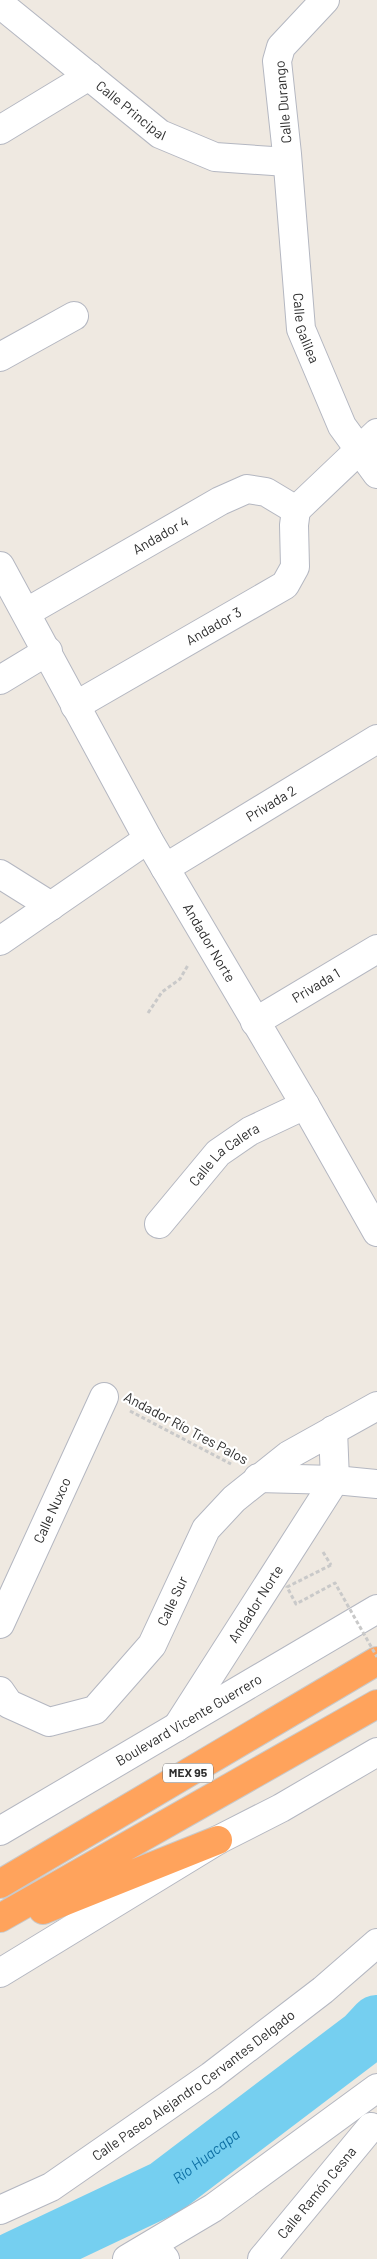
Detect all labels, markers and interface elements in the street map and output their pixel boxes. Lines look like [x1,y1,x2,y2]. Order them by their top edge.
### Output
street label: Calle Durango [270,60,295,144]
street label: Calle Principal [93,77,169,144]
street label: Calle Galilea [290,292,323,365]
street label: Andador 4 [129,512,191,558]
street label: Andador 3 [183,603,244,648]
street label: Privada 2 [242,781,299,825]
street label: Andador Norte [180,900,240,985]
street label: Privada 1 [288,964,343,1006]
street label: Calle La Calera [185,1119,262,1189]
street label: Andador Río Tres Palos [121,1388,251,1468]
street label: Calle Nuxco [29,1475,74,1546]
street label: Andador Norte [224,1562,286,1646]
street label: Calle Sur [153,1573,191,1629]
street label: Boulevard Vicente Guerrero [112,1670,265,1769]
road number: MEX 95 [163,1764,213,1782]
street label: Calle Paseo Alejandro Cervantes Delgado [88,2006,298,2164]
water label: Río Huacapa [169,2124,243,2187]
street label: Calle Ramón Cesna [273,2143,359,2242]

